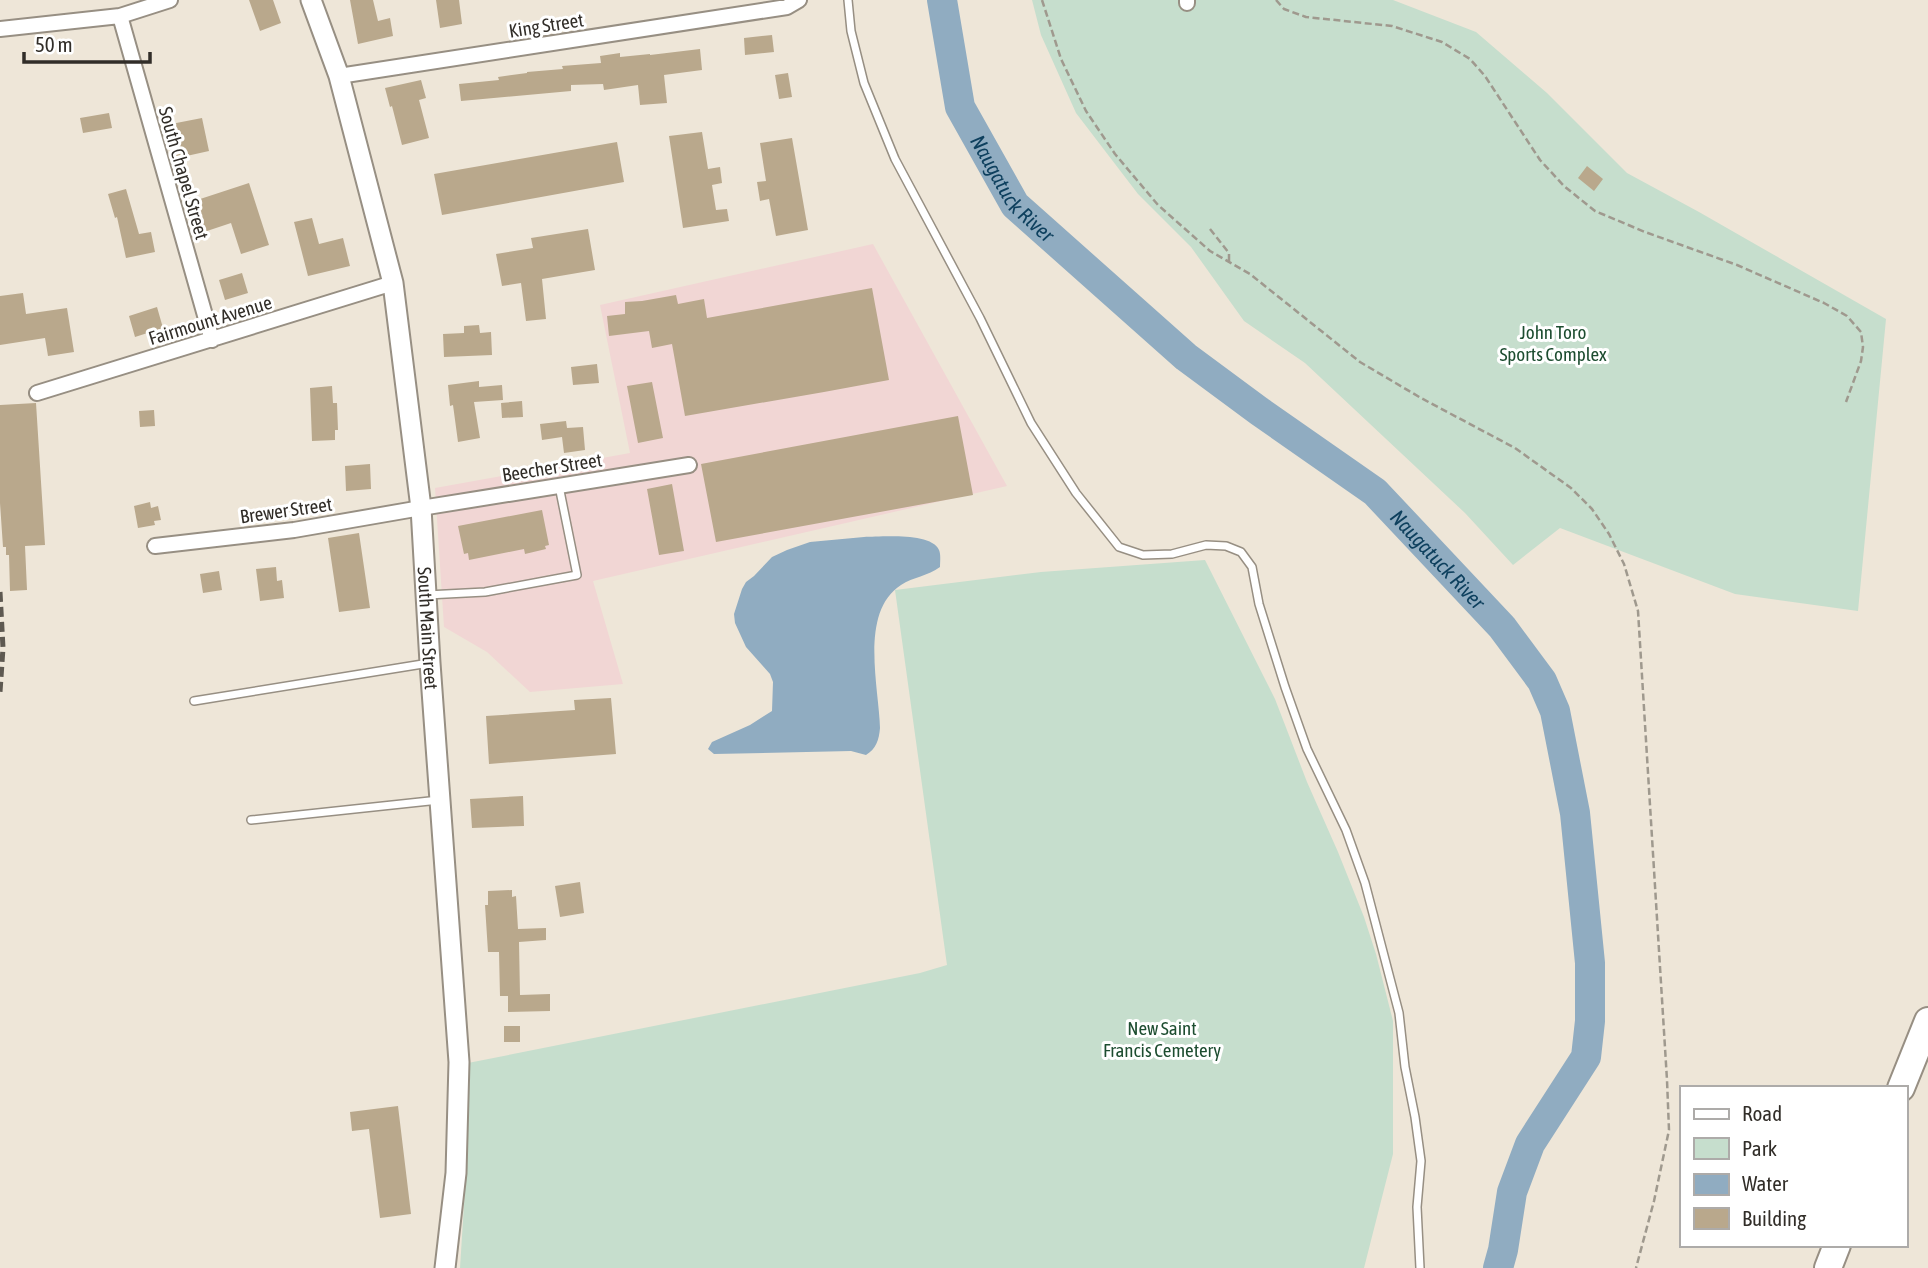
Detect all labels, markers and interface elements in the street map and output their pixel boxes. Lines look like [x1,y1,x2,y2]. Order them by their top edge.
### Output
street label: King Street [507,8,585,42]
scale bar [24,21,150,65]
text: 50 m [35,32,73,56]
street label: South Chapel Street [155,104,213,242]
water label: Naugatuck River [966,131,1060,247]
street label: Fairmount Avenue [146,291,274,349]
park label: John Toro Sports Complex [1499,321,1607,365]
street label: Beecher Street [500,448,604,486]
street label: Brewer Street [239,493,333,527]
water label: Naugatuck River [1386,504,1491,614]
street label: South Main Street [413,566,443,690]
park label: New Saint Francis Cemetery [1103,1017,1221,1061]
legend [1680,1086,1907,1247]
text: Road [1742,1101,1782,1125]
text: Park [1742,1136,1777,1160]
text: Water [1742,1171,1789,1195]
text: Building [1742,1206,1806,1230]

